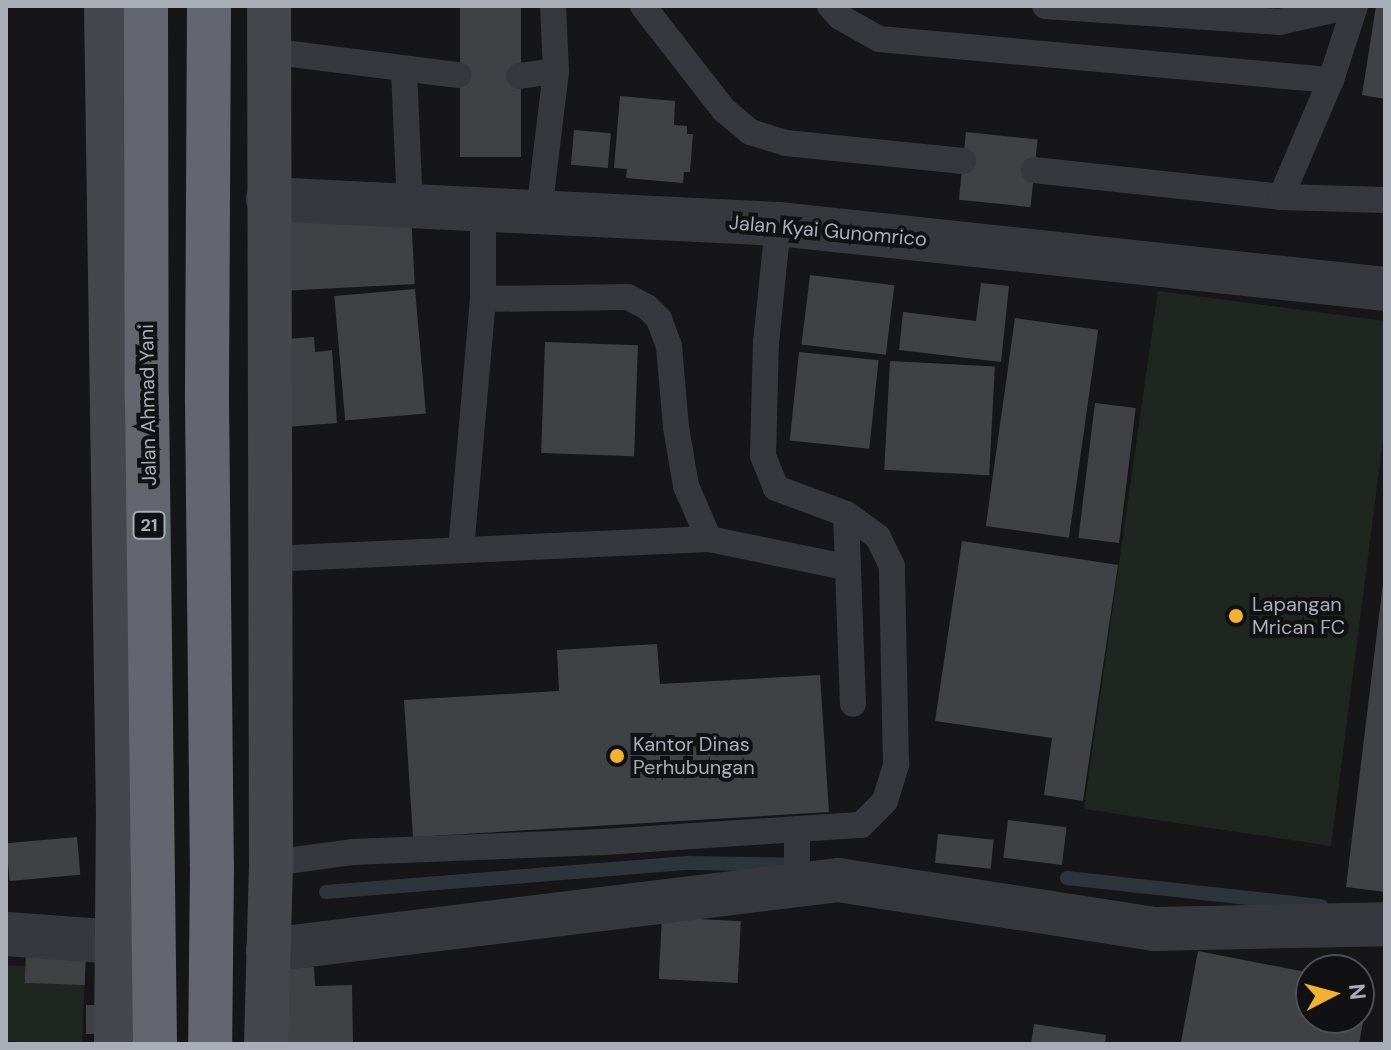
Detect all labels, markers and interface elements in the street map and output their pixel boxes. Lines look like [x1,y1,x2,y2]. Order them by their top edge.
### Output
street label: Jalan Kyai Gunomrico [728,210,928,252]
street label: Jalan Ahmad Yani [135,324,161,486]
road number: 21 [131,511,167,539]
place label: Lapangan Mrican FC [1252,592,1345,639]
marker: Lapangan Mrican FC [1227,607,1245,625]
place label: Kantor Dinas Perhubungan [633,732,755,779]
marker: Kantor Dinas Perhubungan [608,747,626,765]
north arrow [1295,954,1375,1034]
text: N [1342,982,1373,1001]

